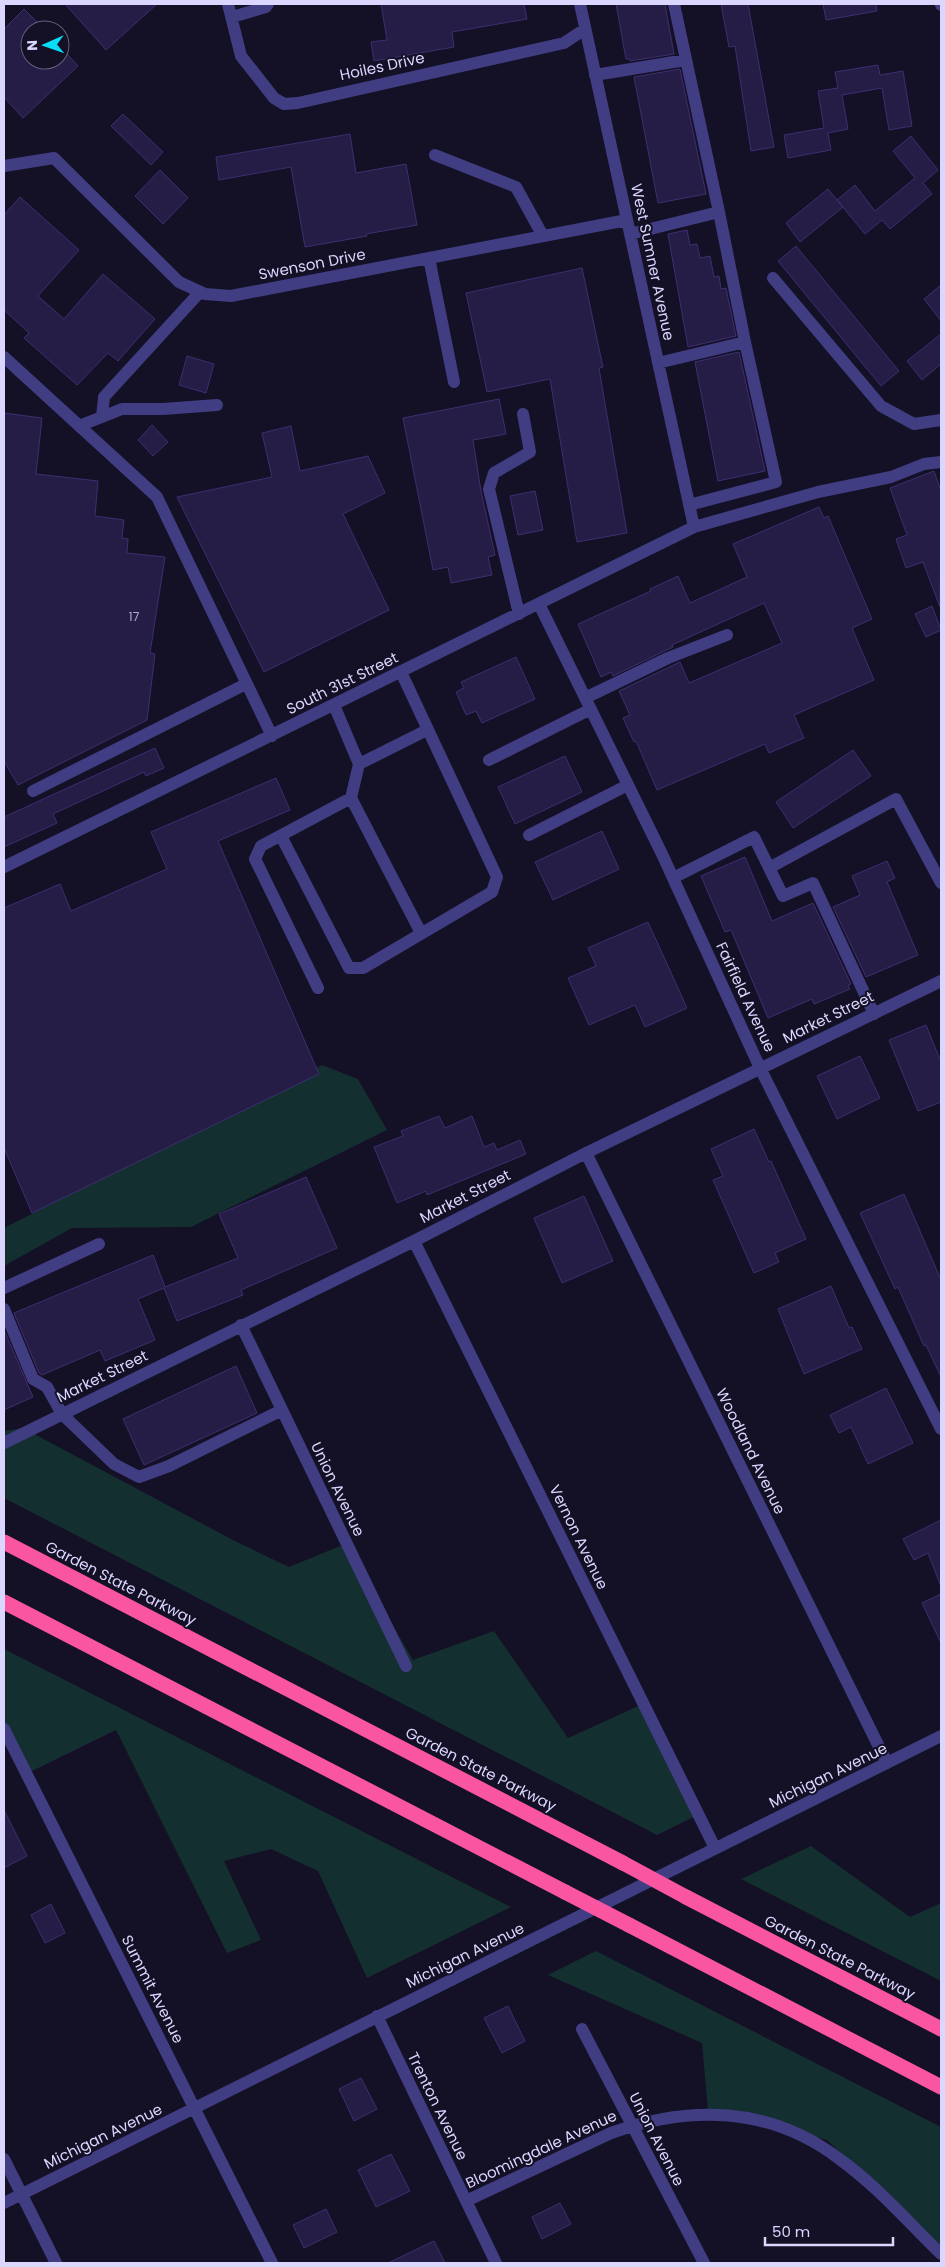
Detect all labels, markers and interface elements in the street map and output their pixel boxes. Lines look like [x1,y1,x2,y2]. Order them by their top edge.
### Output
north arrow [20,20,70,70]
text: N [22,40,42,51]
street label: Hoiles Drive [338,47,426,85]
street label: West Sumner Avenue [626,182,680,342]
street label: Swenson Drive [257,243,367,285]
house number: 17 [129,608,140,625]
street label: South 31st Street [283,647,401,719]
street label: Fairfield Avenue [711,939,781,1055]
street label: Market Street [779,986,877,1048]
street label: Market Street [416,1164,514,1228]
street label: Market Street [53,1345,151,1407]
street label: Woodland Avenue [711,1384,791,1518]
street label: Union Avenue [306,1438,370,1540]
street label: Vernon Avenue [545,1481,613,1593]
street label: Garden State Parkway [42,1536,201,1630]
street label: Garden State Parkway [402,1722,561,1816]
street label: Michigan Avenue [765,1737,891,1813]
street label: Garden State Parkway [761,1910,920,2004]
street label: Michigan Avenue [402,1917,528,1993]
street label: Summit Avenue [117,1931,189,2047]
street label: Trenton Avenue [403,2049,473,2163]
street label: Union Avenue [624,2088,690,2190]
street label: Michigan Avenue [40,2098,166,2174]
street label: Bloomingdale Avenue [462,2105,620,2193]
scale bar [765,2214,892,2246]
text: 50 m [772,2221,810,2242]

